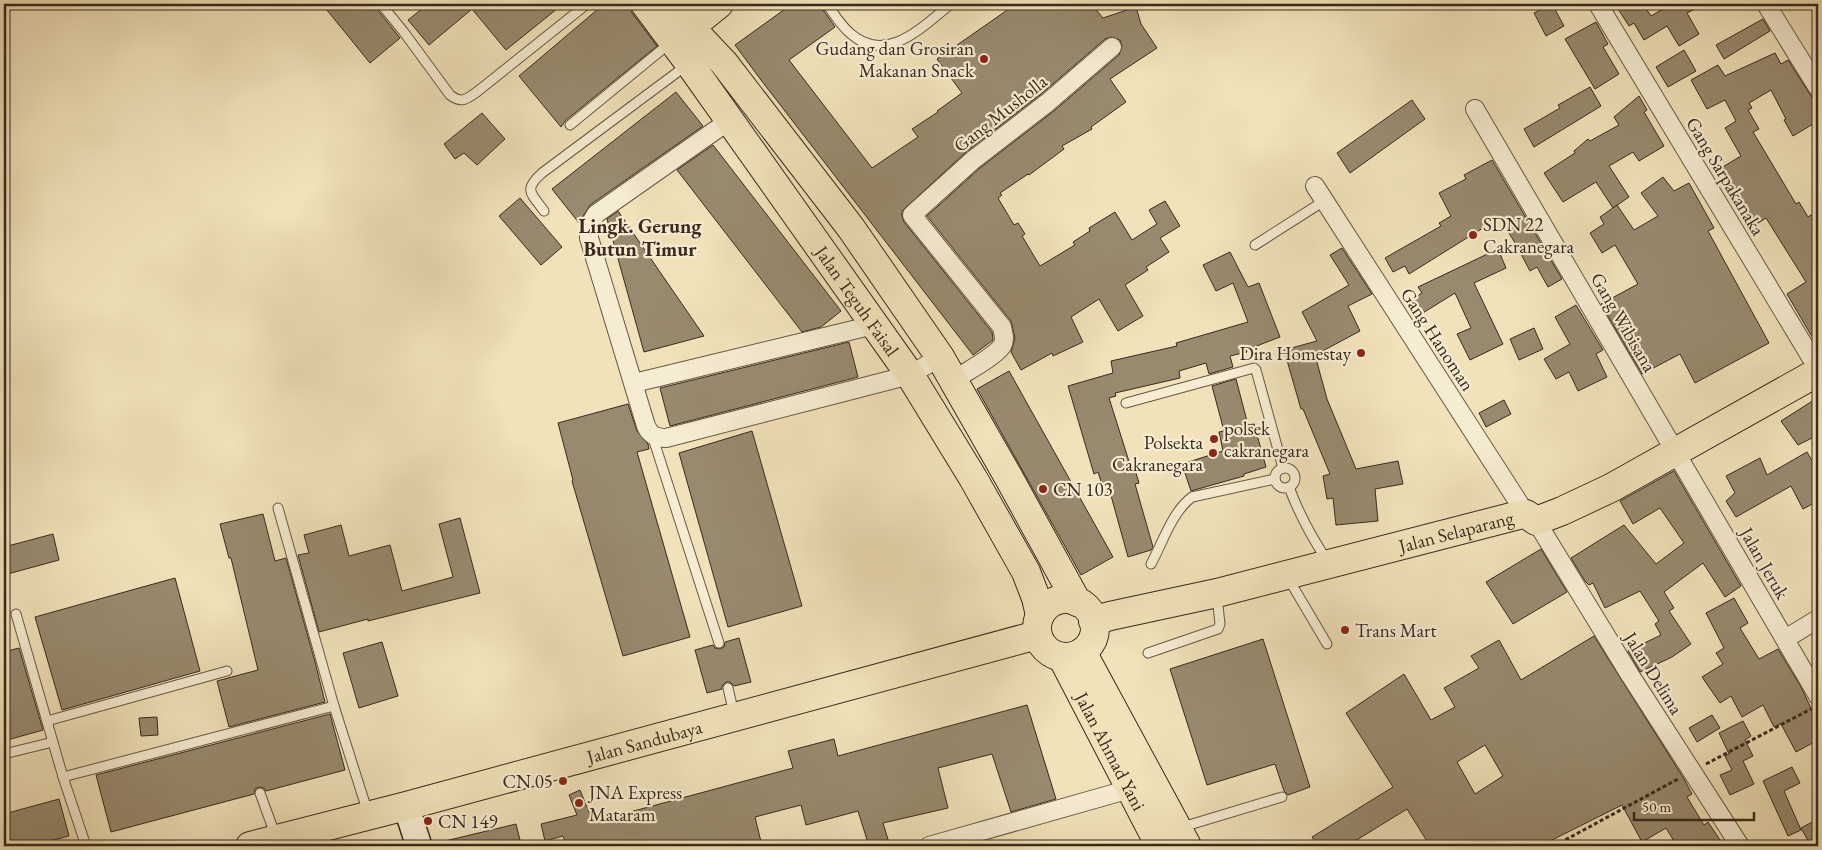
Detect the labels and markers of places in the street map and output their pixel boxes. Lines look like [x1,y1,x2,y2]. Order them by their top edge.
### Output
place label: Gudang dan Grosiran Makanan Snack [815,36,975,83]
marker: Gudang dan Grosiran Makanan Snack [978,53,990,65]
place label: SDN 22 Cakranegara [1483,212,1575,259]
marker: SDN 22 Cakranegara [1467,229,1479,241]
place label: Dira Homestay [1239,341,1352,366]
marker: Dira Homestay [1355,347,1367,359]
place label: polsek cakranegara [1224,416,1310,463]
place label: Polsekta Cakranegara [1112,430,1203,477]
marker: polsek cakranegara [1208,433,1220,445]
marker: Polsekta Cakranegara [1207,447,1219,459]
place label: CN 103 [1053,477,1113,502]
marker: CN 103 [1037,483,1049,495]
place label: Trans Mart [1355,618,1436,643]
marker: Trans Mart [1339,624,1351,636]
place label: CN 05 [502,769,553,794]
marker: CN 05 [557,775,569,787]
place label: JNA Express Mataram [587,780,682,827]
marker: JNA Express Mataram [573,797,585,809]
place label: CN 149 [438,809,498,834]
marker: CN 149 [422,815,434,827]

